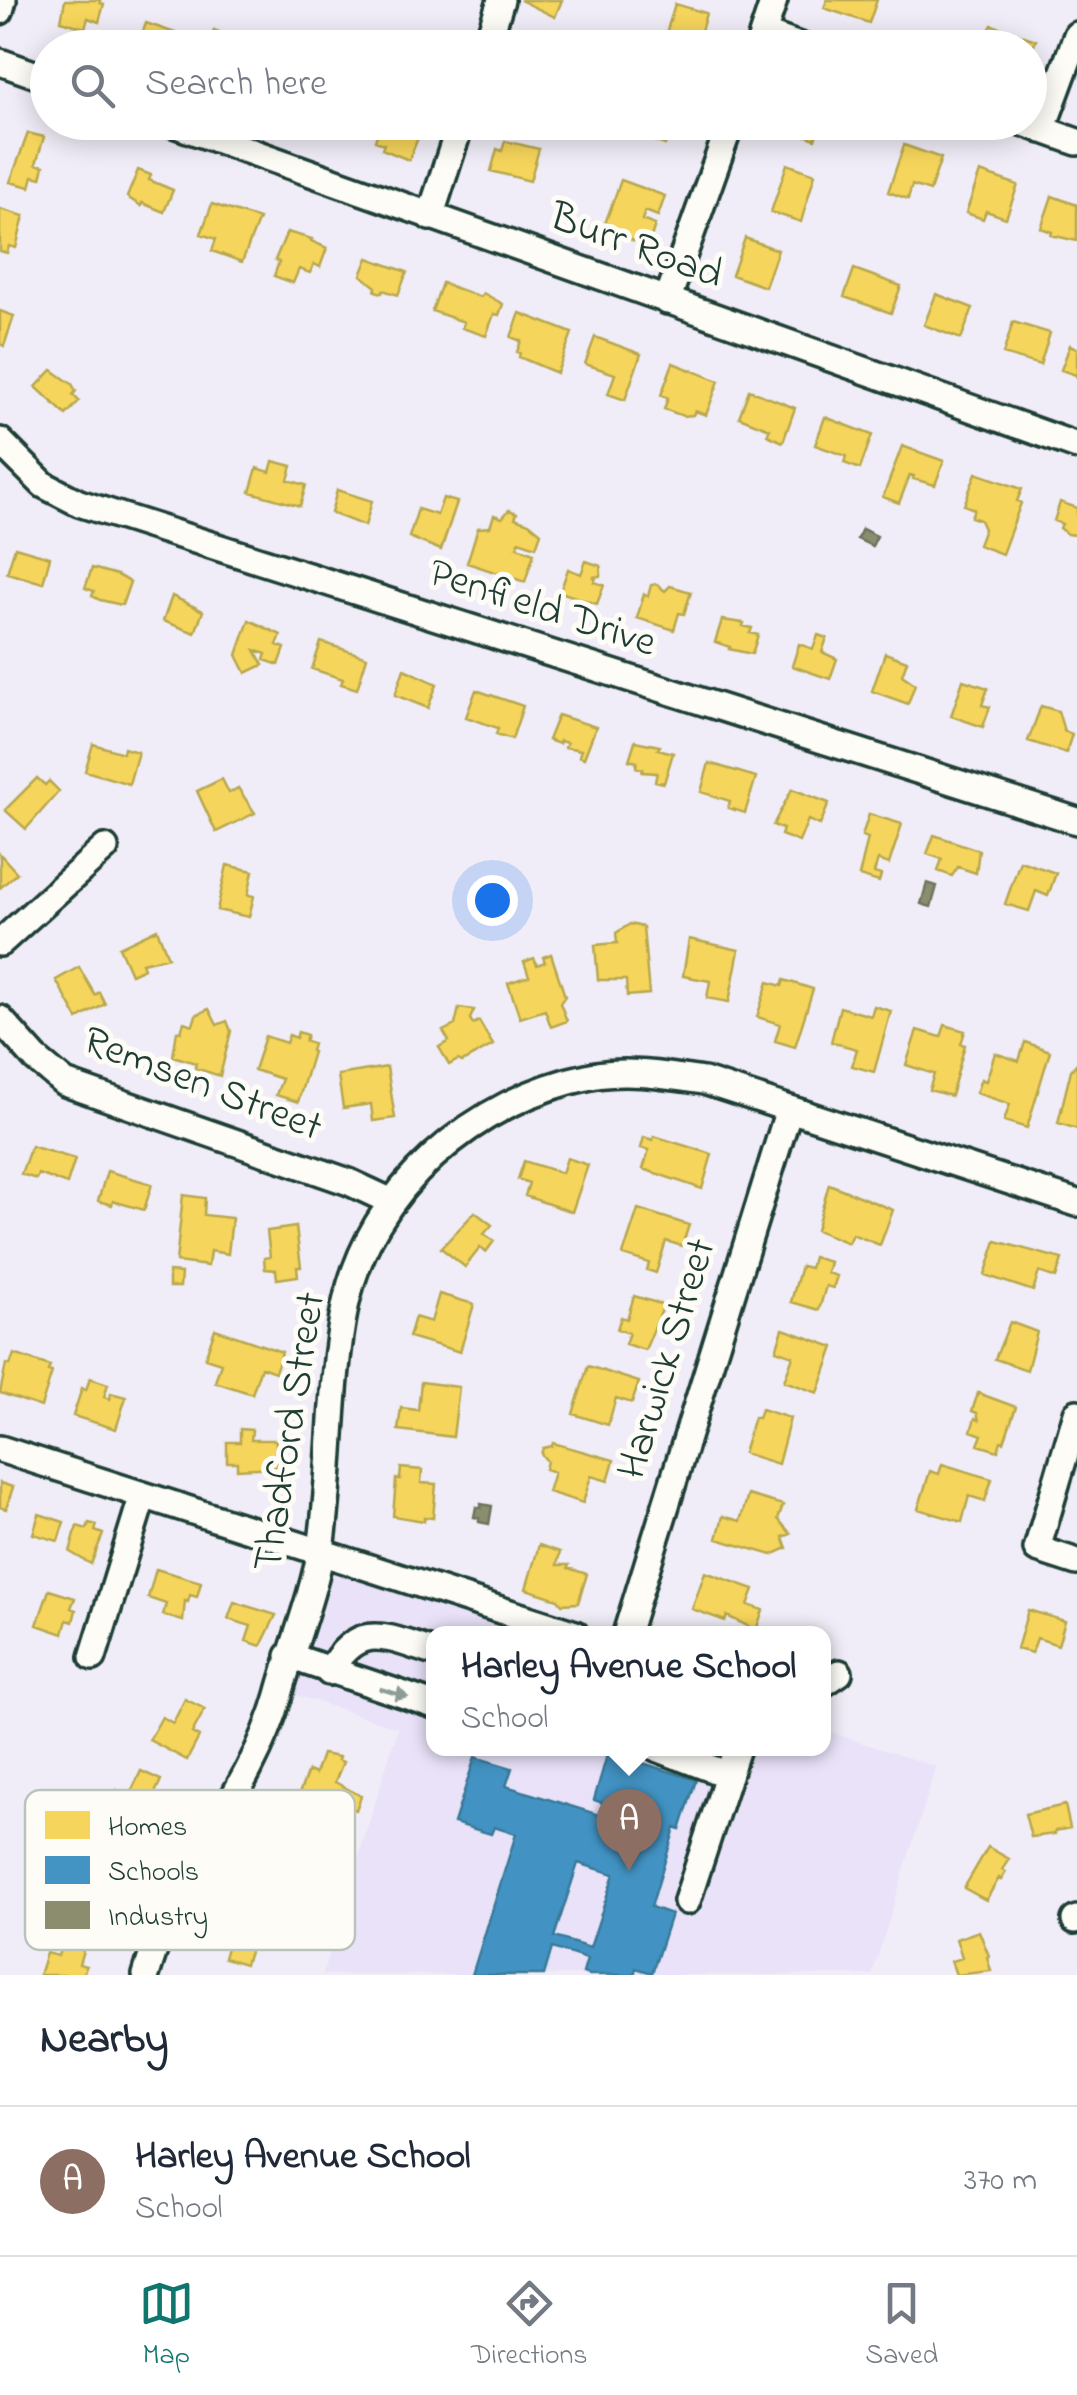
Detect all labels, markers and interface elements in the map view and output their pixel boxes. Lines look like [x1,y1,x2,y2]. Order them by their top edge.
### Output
search box [30,30,1047,140]
text: Search here [145,57,327,113]
icon: search [65,58,120,113]
street label: Burr Road [540,187,731,306]
street label: Penfield Drive [420,544,664,675]
your location [467,875,518,926]
street label: Remsen Street [73,1011,331,1159]
street label: Harwick Street [602,1231,734,1487]
street label: Thadford Street [239,1288,343,1576]
popup [426,1626,831,1756]
text: Harley Avenue School [461,1640,796,1696]
one-way arrow [380,1686,410,1701]
text: School [461,1696,548,1743]
pin: A [596,1788,662,1871]
legend [25,1790,355,1950]
text: Homes [108,1808,187,1849]
text: Schools [108,1853,199,1894]
text: Industry [108,1898,208,1939]
text: Nearby [40,2010,168,2071]
text: Harley Avenue School [135,2130,471,2186]
text: A [63,2158,82,2205]
text: 370 m [964,2158,1037,2205]
text: School [135,2186,223,2233]
tab: Map [139,2276,194,2377]
tab: Directions [471,2276,588,2377]
tab: Saved [865,2276,938,2377]

